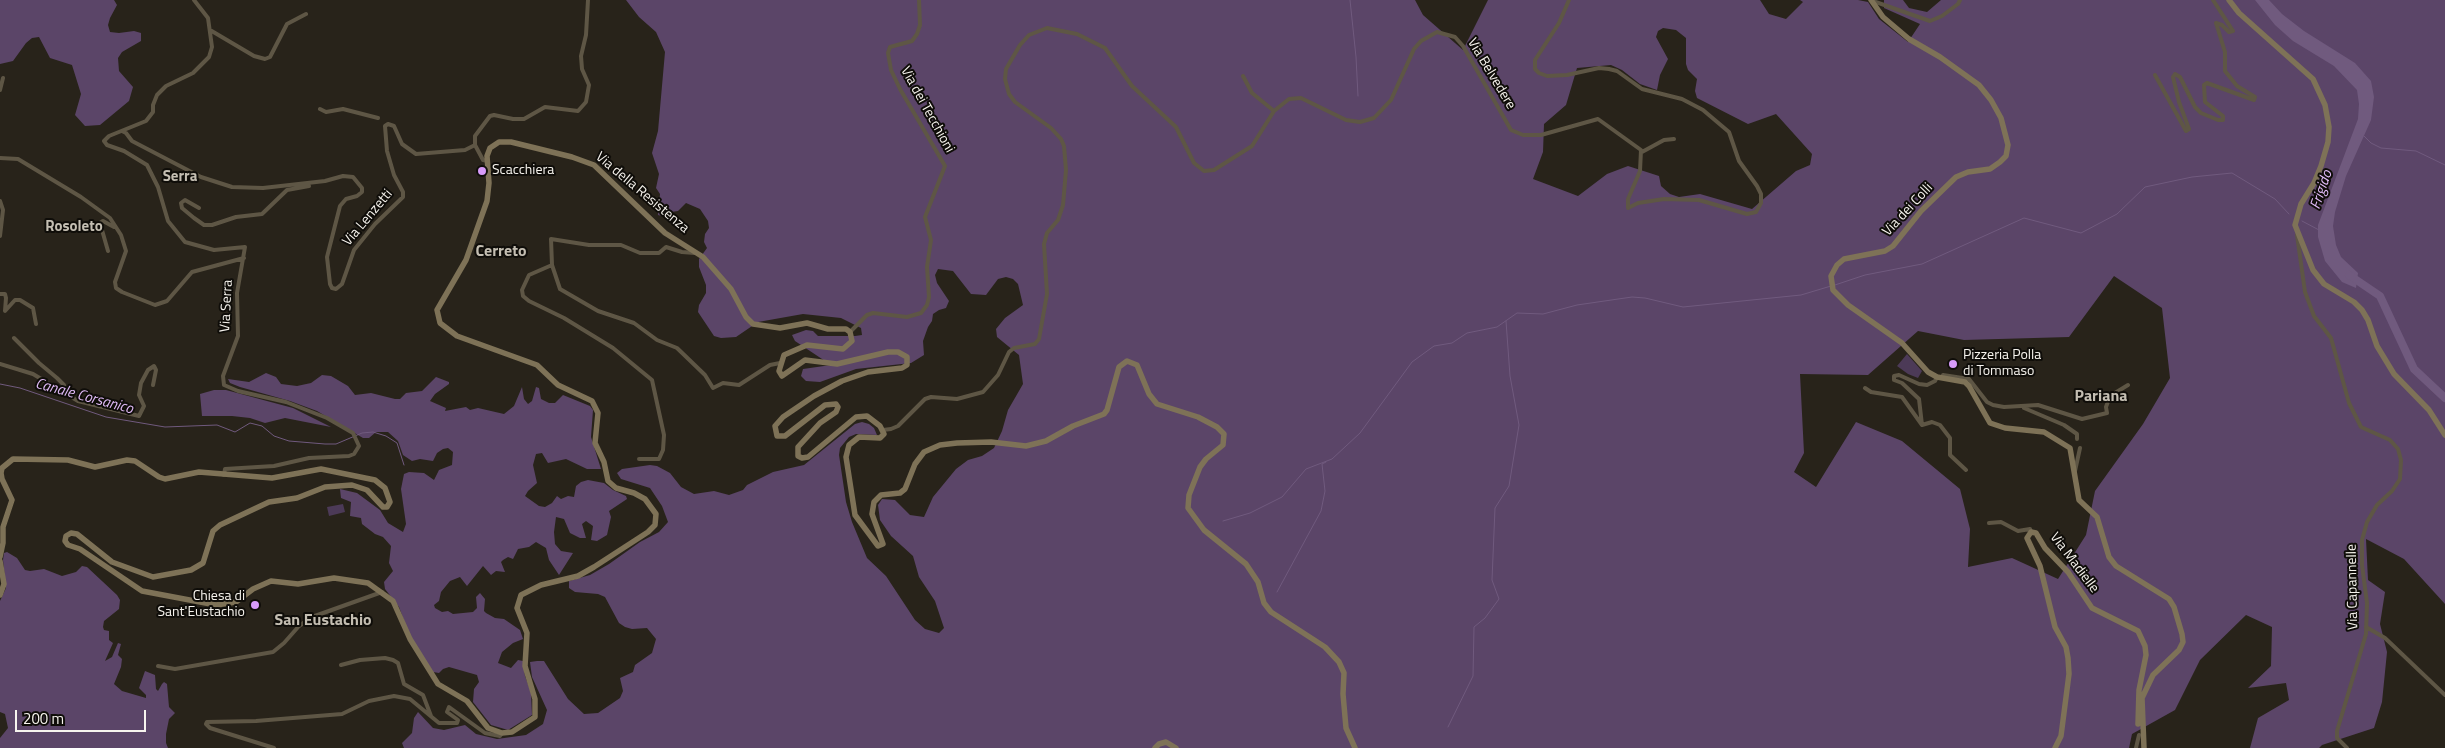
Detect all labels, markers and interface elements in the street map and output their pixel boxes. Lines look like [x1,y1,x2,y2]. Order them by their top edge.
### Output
street label: Via Belvedere [1463,35,1519,113]
street label: Via dei Tecchioni [896,64,958,156]
street label: Via della Resistenza [592,149,692,237]
place label: Scacchiera [492,163,554,179]
marker: Scacchiera [476,165,488,177]
district label: Serra [163,168,197,186]
water label: Frigido [2307,168,2337,212]
street label: Via dei Colli [1879,180,1937,240]
street label: Via Lenzetti [339,186,397,250]
district label: Rosoleto [45,218,103,236]
district label: Cerreto [475,242,527,262]
street label: Via Serra [217,279,237,333]
place label: Pizzeria Polla di Tommaso [1963,348,2041,381]
marker: Pizzeria Polla di Tommaso [1947,358,1959,370]
water label: Canale Corsanico [33,375,135,419]
district label: Pariana [2075,387,2127,407]
street label: Via Madielle [2046,530,2102,596]
street label: Via Capannelle [2344,544,2362,630]
place label: Chiesa di Sant'Eustachio [158,589,245,622]
marker: Chiesa di Sant'Eustachio [249,599,261,611]
district label: San Eustachio [274,611,372,631]
scale bar [18,700,149,732]
text: 200 m [23,707,64,730]

